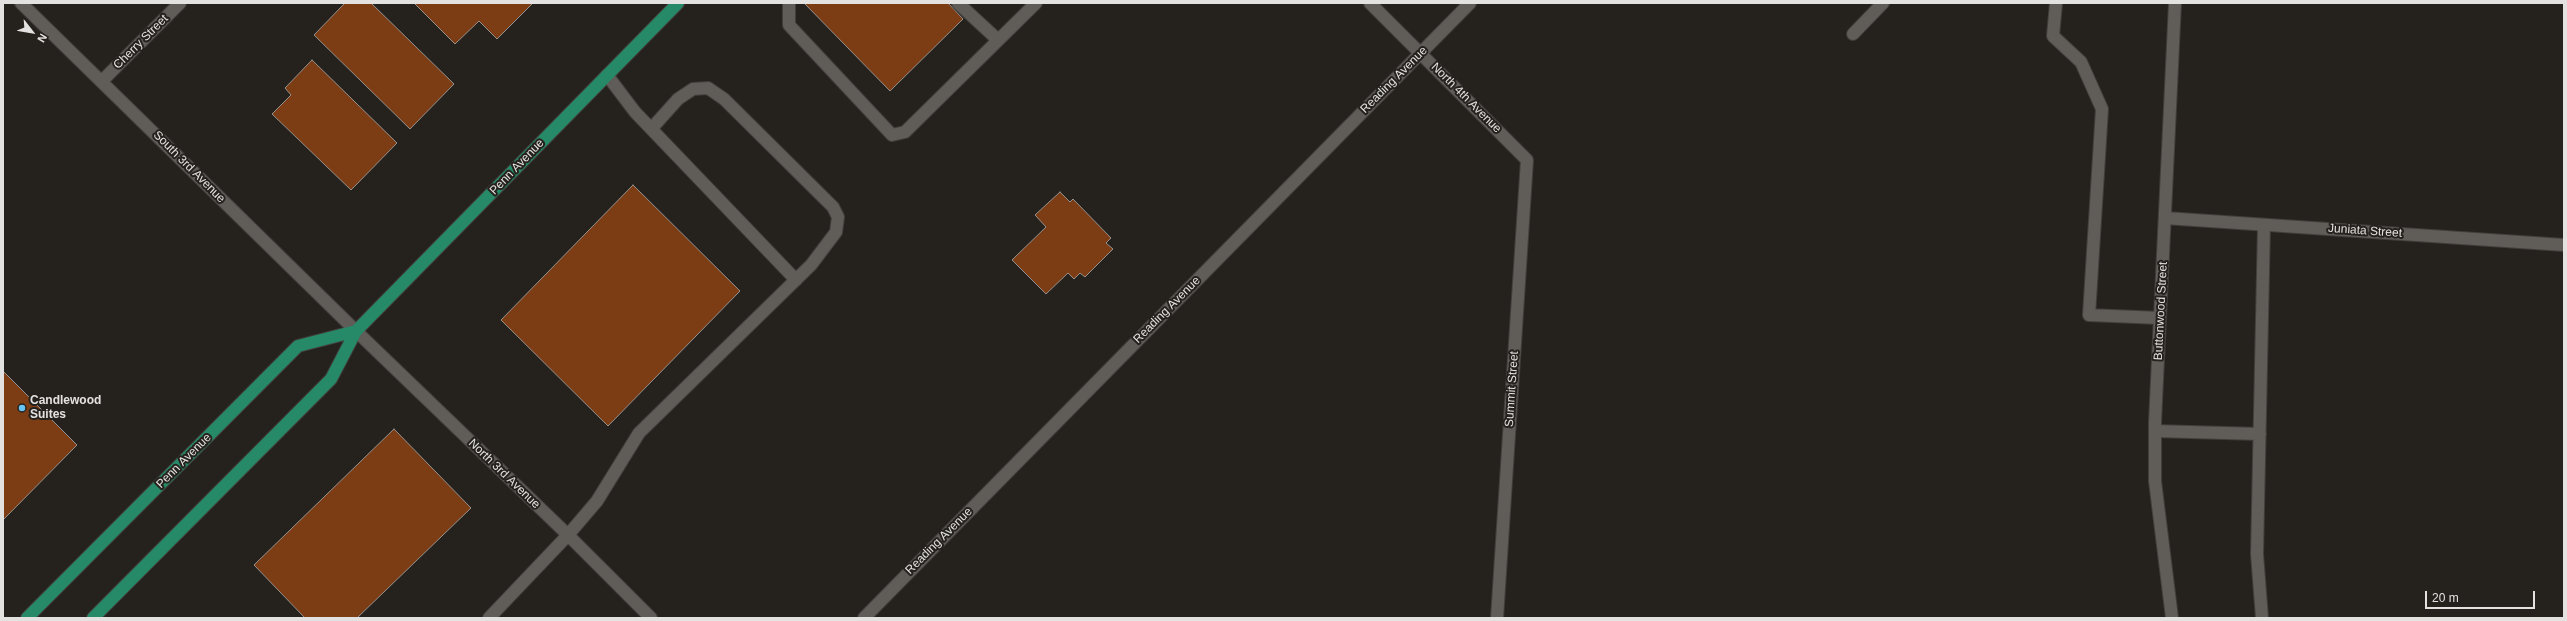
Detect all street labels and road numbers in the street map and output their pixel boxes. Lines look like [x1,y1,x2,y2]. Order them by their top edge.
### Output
street label: Cherry Street [111,12,171,72]
street label: Reading Avenue [1358,44,1430,116]
street label: North 4th Avenue [1428,60,1504,136]
street label: South 3rd Avenue [150,128,228,206]
street label: Penn Avenue [487,136,547,198]
street label: Juniata Street [2328,221,2402,241]
street label: Buttonwood Street [2151,261,2171,361]
street label: Reading Avenue [1131,274,1203,346]
street label: Summit Street [1502,351,1522,427]
street label: Penn Avenue [154,431,214,491]
street label: North 3rd Avenue [465,436,543,512]
street label: Reading Avenue [903,505,975,577]

